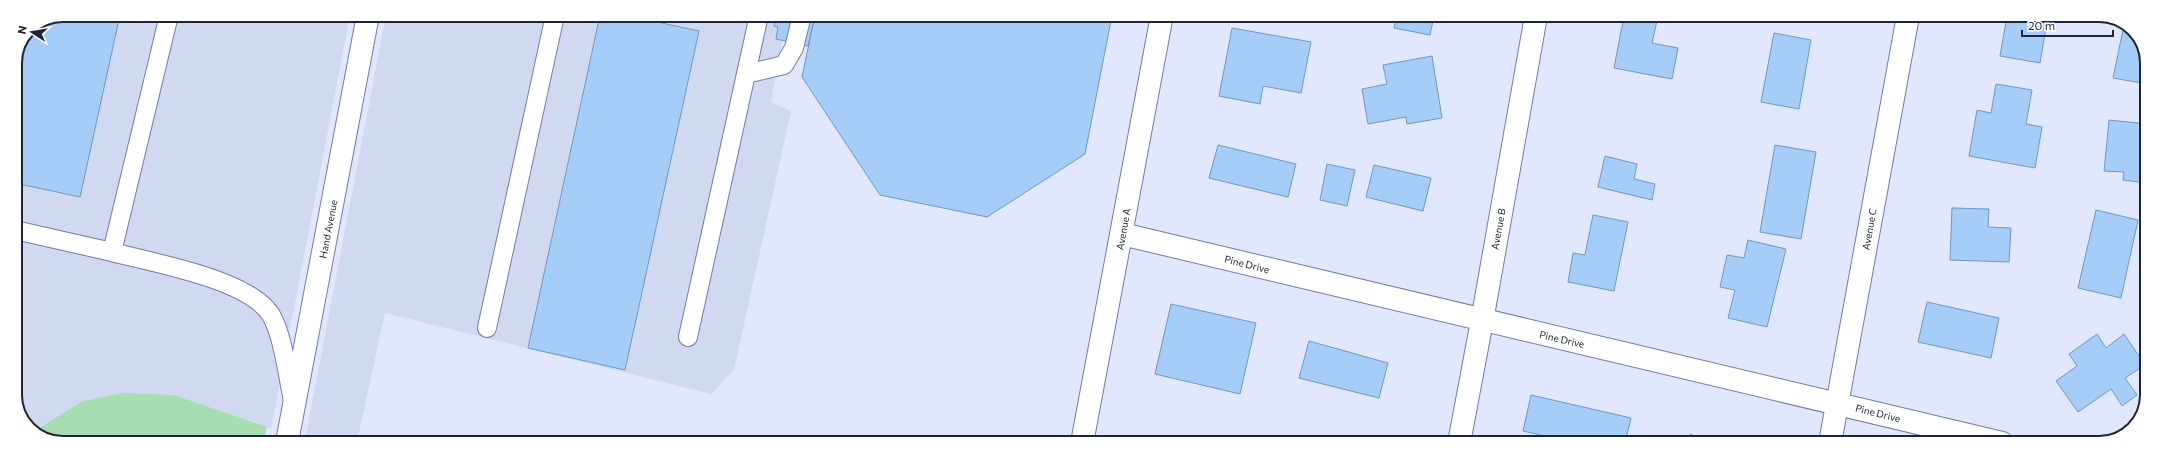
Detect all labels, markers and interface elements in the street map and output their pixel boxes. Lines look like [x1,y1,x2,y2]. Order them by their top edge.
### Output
north arrow [12,12,52,52]
scale bar [2022,12,2113,38]
text: 20 m [2028,18,2055,32]
text: N [15,24,29,35]
street label: Hand Avenue [316,199,340,259]
street label: Avenue A [1113,207,1133,251]
street label: Avenue B [1488,207,1508,251]
street label: Avenue C [1859,207,1879,251]
street label: Pine Drive [1223,253,1271,275]
street label: Pine Drive [1538,328,1586,350]
street label: Pine Drive [1854,402,1902,424]

